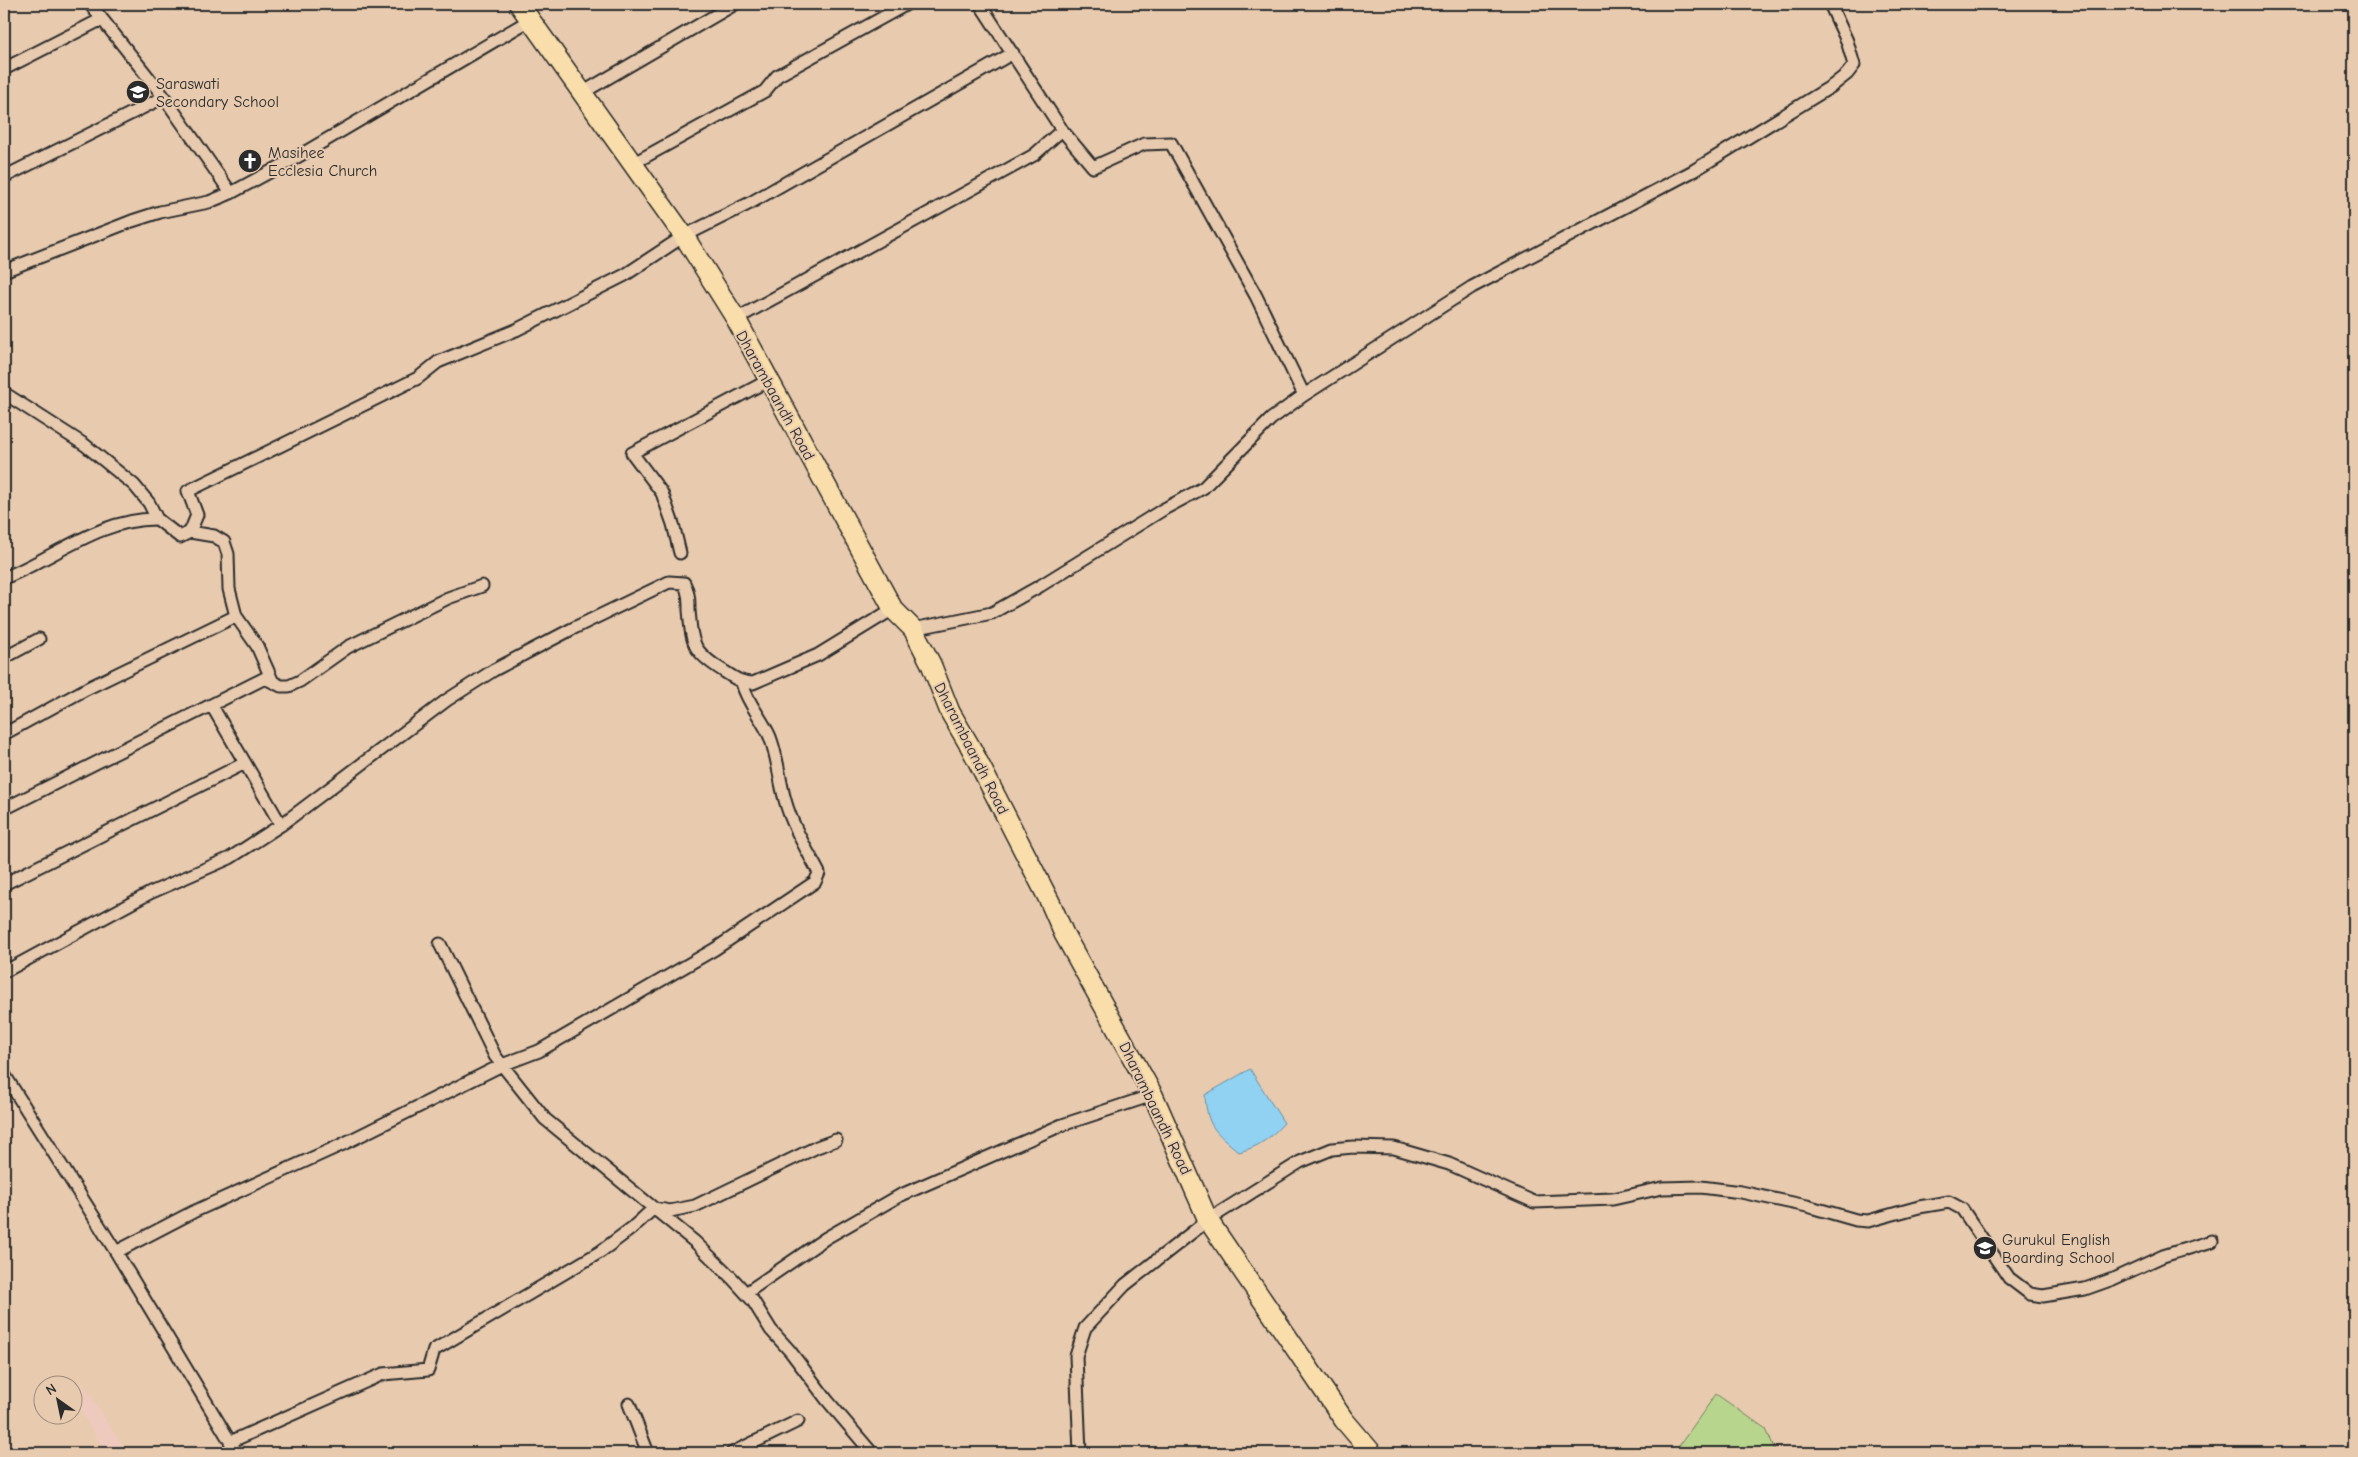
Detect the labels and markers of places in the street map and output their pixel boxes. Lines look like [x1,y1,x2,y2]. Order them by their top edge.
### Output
place label: Saraswati Secondary School [156,75,279,111]
school or university icon: Saraswati Secondary School [125,79,151,105]
place label: Masihee Ecclesia Church [268,144,377,180]
church icon: Masihee Ecclesia Church [237,148,263,174]
place label: Gurukul English Boarding School [2002,1231,2115,1267]
school or university icon: Gurukul English Boarding School [1972,1235,1998,1261]

